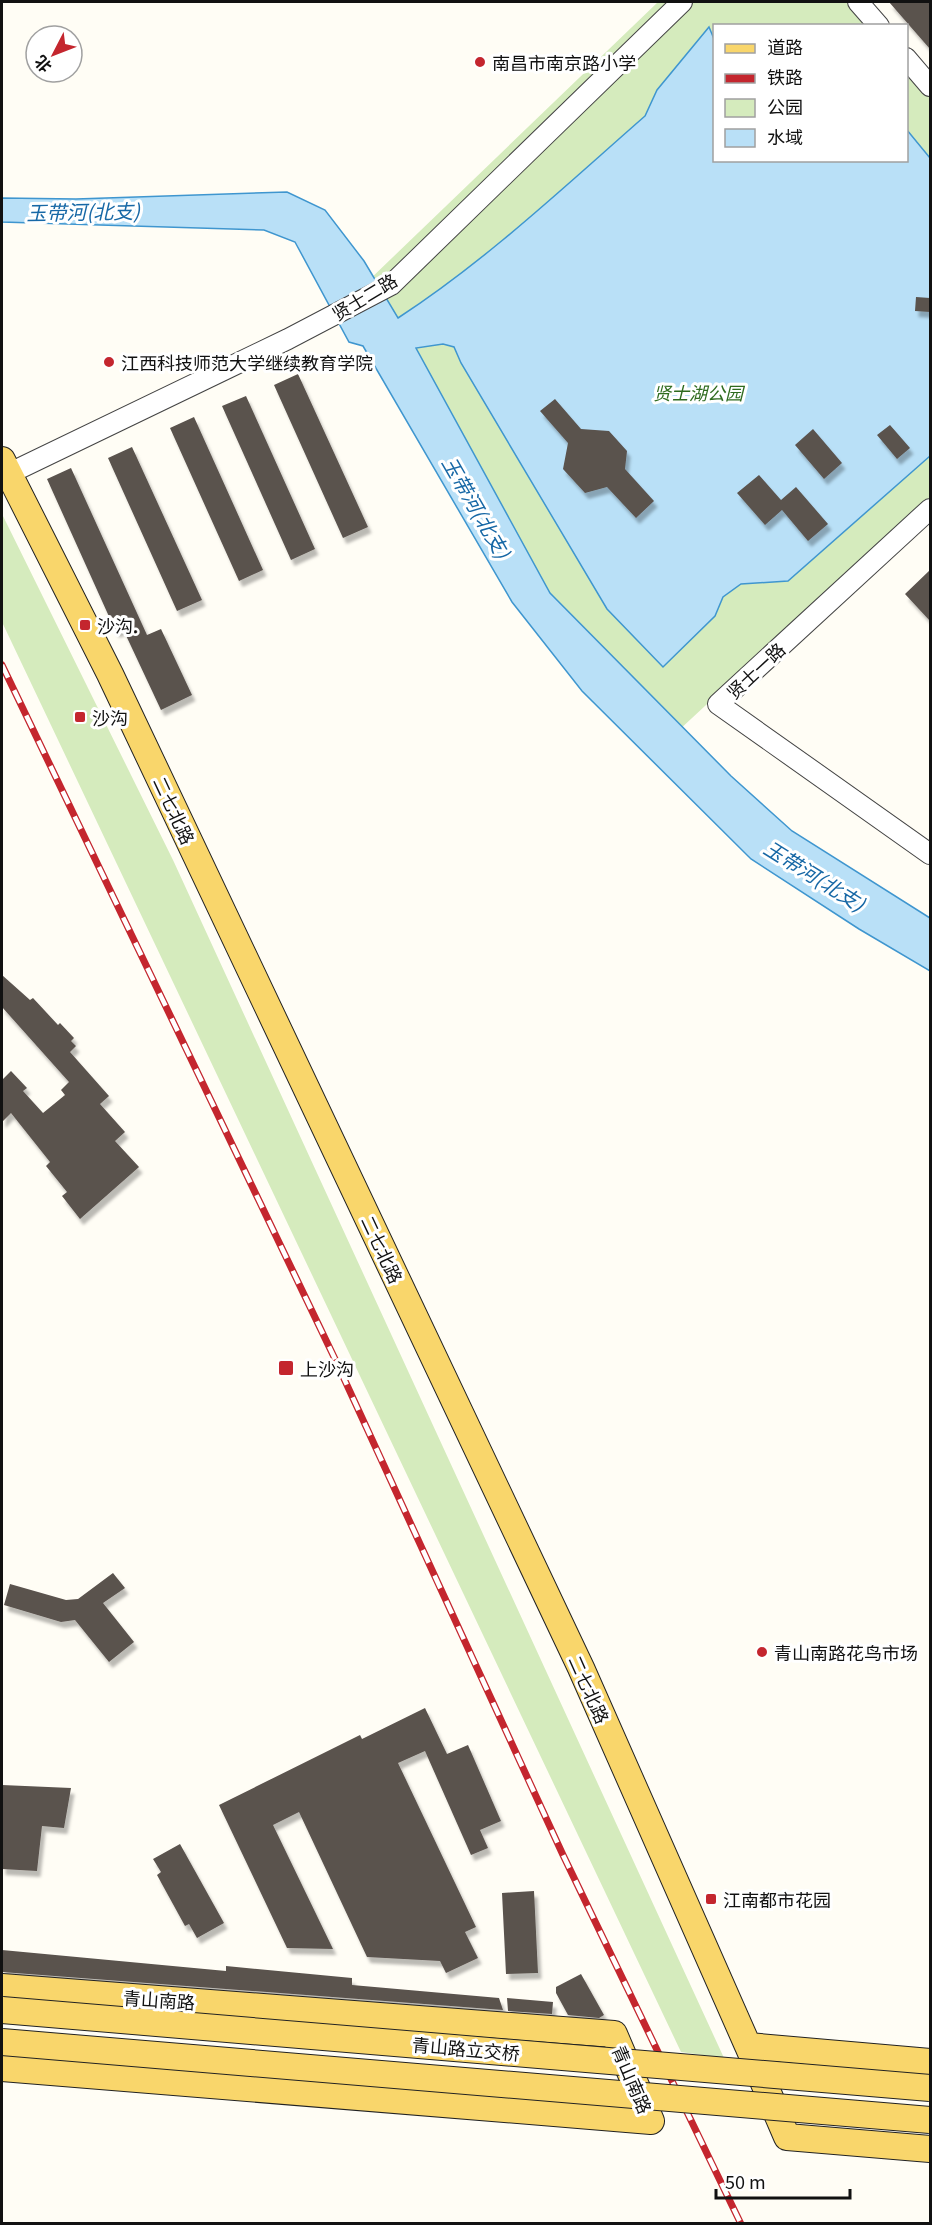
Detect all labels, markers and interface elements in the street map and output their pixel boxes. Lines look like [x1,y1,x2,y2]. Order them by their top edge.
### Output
north arrow [24,24,84,84]
legend [713,24,908,162]
text: 道路 [767,33,803,59]
place label: 南昌市南京路小学 [492,49,636,75]
text: 北 [28,51,56,79]
marker: 南昌市南京路小学 [473,55,487,69]
text: 铁路 [767,63,803,89]
text: 公园 [767,93,803,119]
text: 水域 [767,123,803,149]
water label: 玉带河(北支) [26,195,141,226]
street label: 贤士二路 [326,266,402,326]
place label: 江西科技师范大学继续教育学院 [121,349,373,375]
marker: 江西科技师范大学继续教育学院 [102,355,116,369]
park label: 贤士湖公园 [653,379,746,405]
water label: 玉带河(北支) [436,451,519,564]
place label: 沙沟. [97,612,138,638]
marker: 沙沟. [78,618,92,632]
street label: 贤士一路 [720,636,790,704]
place label: 沙沟 [92,704,128,730]
marker: 沙沟 [73,710,87,724]
street label: 二七北路 [148,772,202,848]
water label: 玉带河(北支) [759,833,872,918]
street label: 二七北路 [356,1211,410,1287]
place label: 上沙沟 [300,1355,354,1381]
marker: 上沙沟 [277,1359,295,1377]
place label: 青山南路花鸟市场 [774,1639,918,1665]
marker: 青山南路花鸟市场 [755,1645,769,1659]
street label: 二七北路 [563,1651,617,1727]
place label: 江南都市花园 [723,1886,831,1912]
marker: 江南都市花园 [704,1892,718,1906]
street label: 青山南路 [122,1984,196,2014]
street label: 青山路立交桥 [411,2030,521,2066]
street label: 青山南路 [607,2041,659,2117]
scale bar [716,2162,850,2200]
text: 50 m [725,2168,766,2194]

